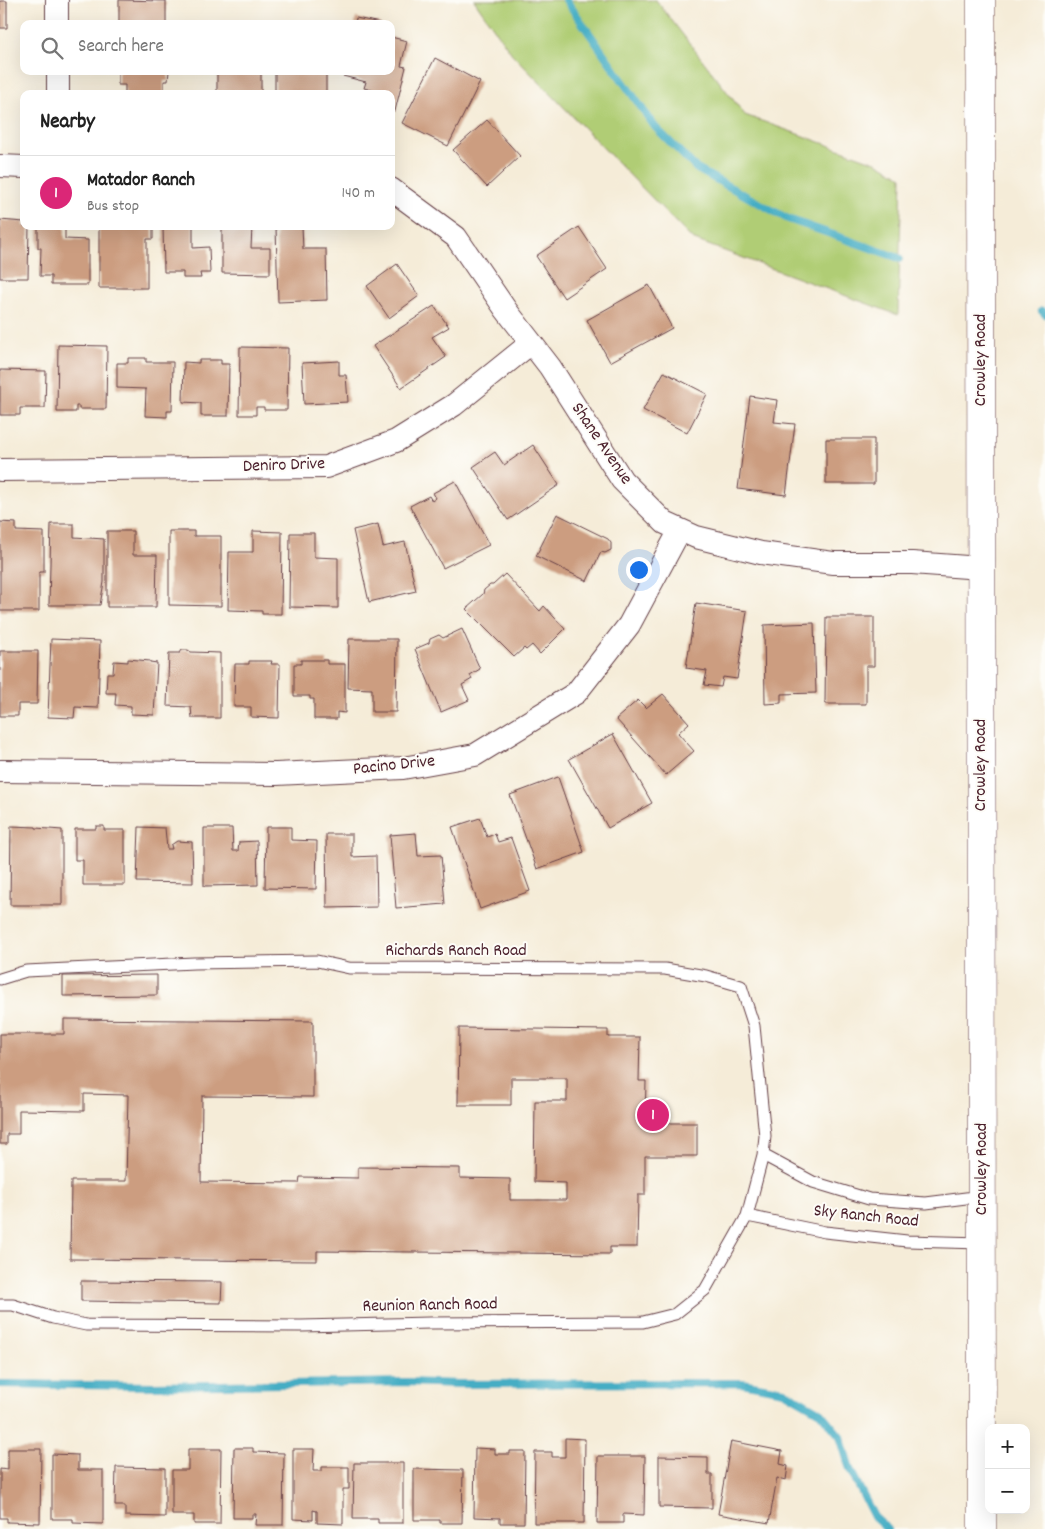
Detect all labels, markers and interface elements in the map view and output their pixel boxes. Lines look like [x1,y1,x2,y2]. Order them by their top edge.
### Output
search box [20,20,395,75]
icon: search [38,34,66,62]
text: Search here [78,34,164,61]
text: Nearby [40,108,95,138]
text: Matador Ranch [87,168,195,195]
text: 1 [54,182,58,205]
text: 140 m [341,182,375,205]
text: Bus stop [87,195,139,218]
street label: Crowley Road [969,314,994,406]
street label: Shane Avenue [564,398,638,490]
street label: Deniro Drive [242,452,326,480]
your location [626,557,652,583]
street label: Crowley Road [969,719,994,811]
street label: Pacino Drive [352,749,436,783]
street label: Richards Ranch Road [385,939,527,964]
pin: 1 [637,1096,669,1134]
street label: Crowley Road [970,1123,995,1215]
street label: Sky Ranch Road [812,1199,920,1235]
street label: Reunion Ranch Road [362,1292,498,1320]
map controls [985,1424,1030,1514]
button: + [985,1424,1030,1469]
button: − [985,1469,1030,1514]

